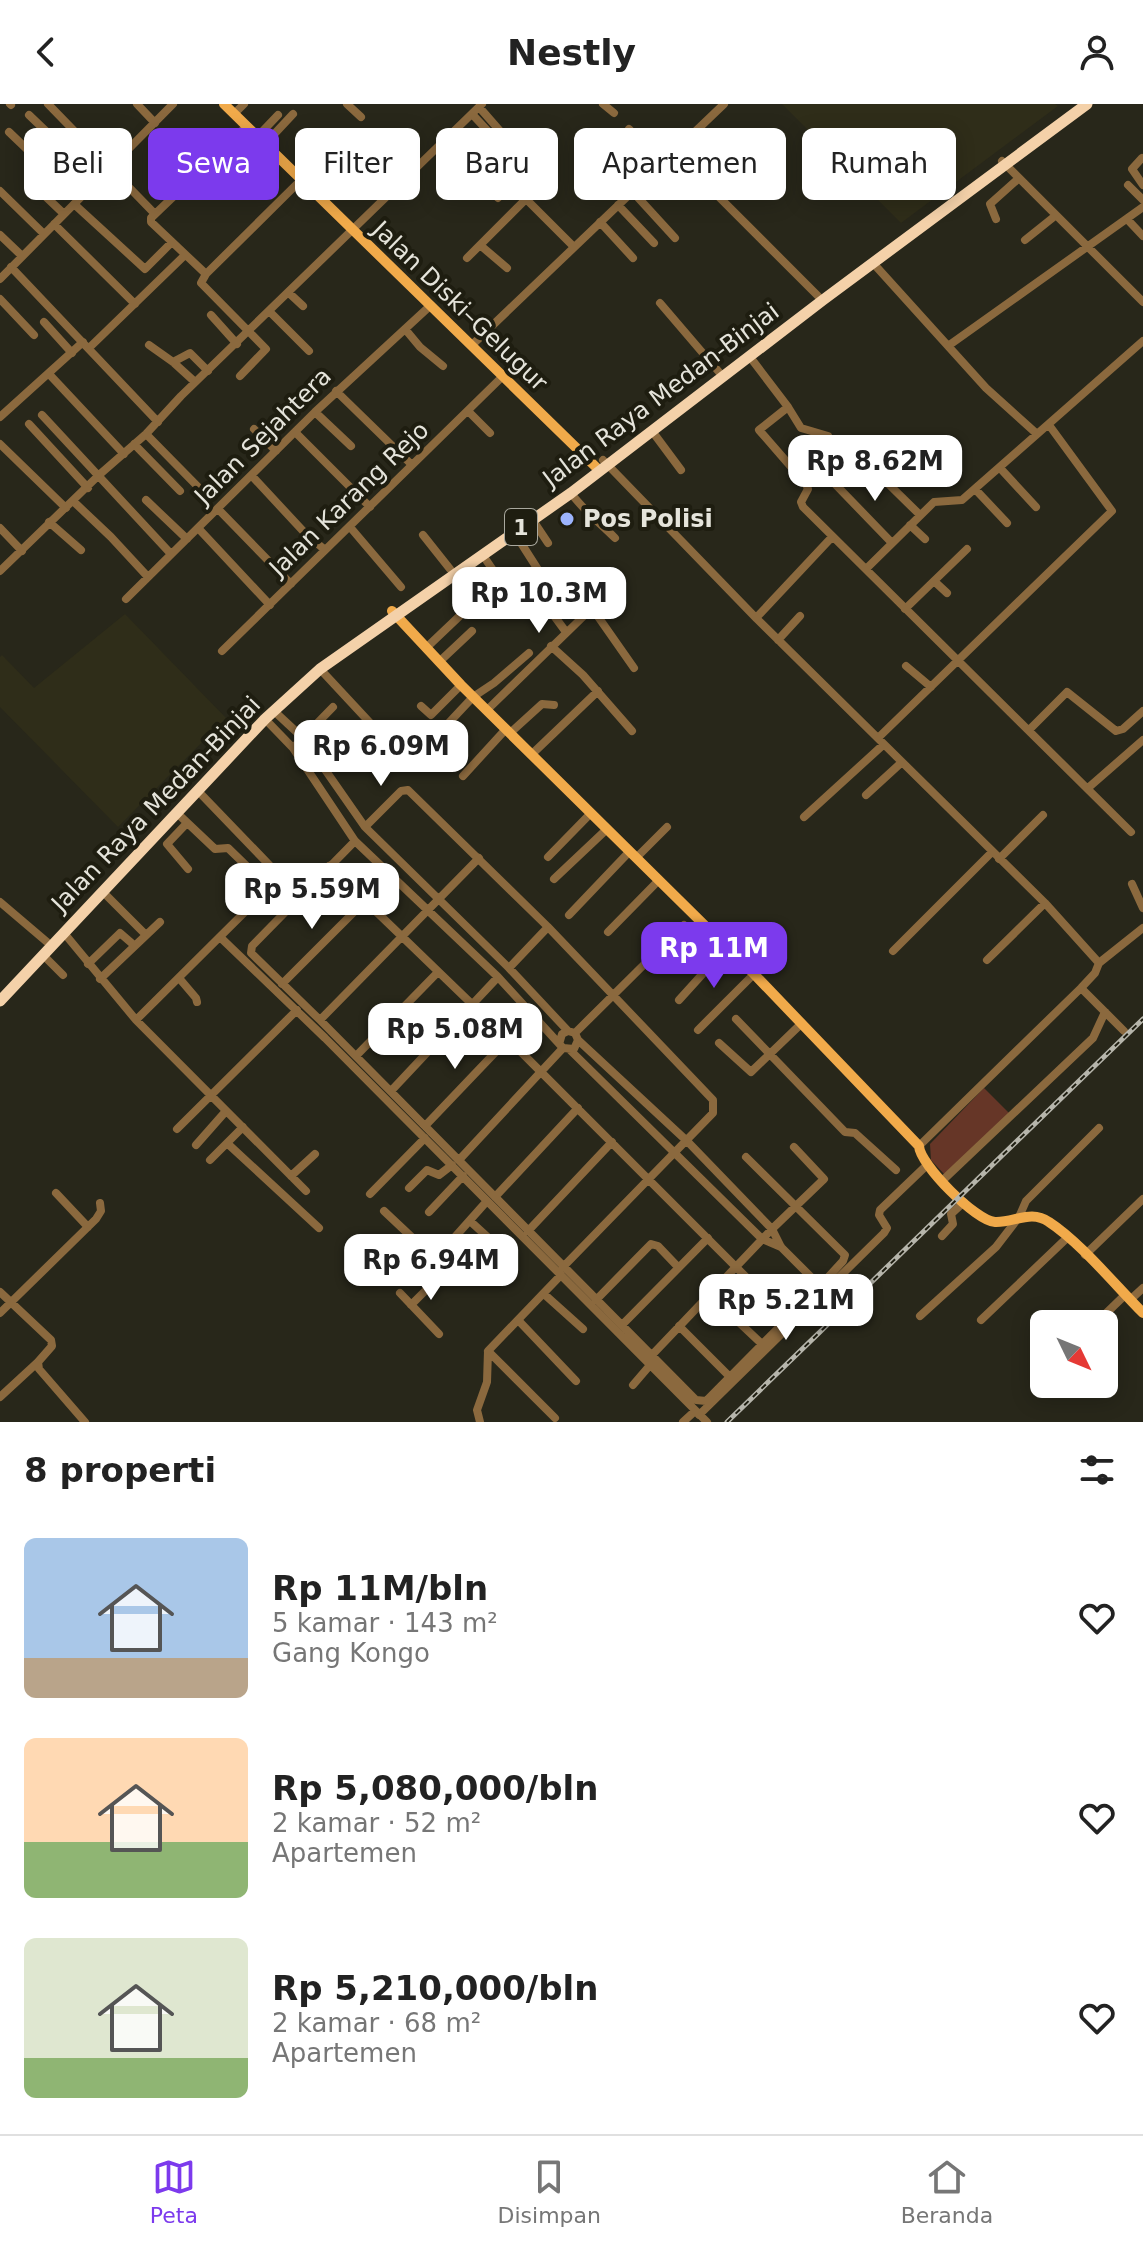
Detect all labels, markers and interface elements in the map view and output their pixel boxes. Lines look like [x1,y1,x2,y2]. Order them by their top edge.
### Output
icon: back [24,30,68,74]
icon: person [1075,30,1119,74]
text: Nestly [507,32,636,73]
chip: Beli [24,128,132,200]
chip: Sewa [148,128,279,200]
chip: Filter [295,128,420,200]
chip: Baru [436,128,558,200]
chip: Apartemen [574,128,786,200]
chip: Rumah [802,128,956,200]
street label: Jalan Diski–Gelugur [365,214,553,397]
street label: Jalan Raya Medan-Binjai [536,297,785,494]
street label: Jalan Sejahtera [188,362,337,511]
street label: Jalan Karang Rejo [262,416,434,584]
pin: Rp 8.62M [792,435,958,503]
text: Rp 8.62M [806,446,944,476]
place label: Pos Polisi [583,505,713,533]
road number: 1 [505,509,537,545]
marker: Pos Polisi [558,510,576,528]
pin: Rp 10.3M [456,567,622,635]
text: Rp 10.3M [470,578,608,608]
street label: Jalan Raya Medan-Binjai [44,691,266,919]
pin: Rp 6.09M [298,720,464,788]
text: Rp 6.09M [312,731,450,761]
pin: Rp 5.59M [229,863,395,931]
text: Rp 5.59M [243,874,381,904]
pin: Rp 11M [649,922,779,990]
text: Rp 11M [659,933,769,963]
pin: Rp 5.08M [372,1003,538,1071]
text: Rp 5.08M [386,1014,524,1044]
pin: Rp 6.94M [348,1234,514,1302]
text: Rp 6.94M [362,1245,500,1275]
pin: Rp 5.21M [703,1274,869,1342]
text: Rp 5.21M [717,1285,855,1315]
north arrow [1030,1310,1118,1398]
map controls [1030,1310,1118,1398]
icon: filters [1075,1448,1119,1492]
text: 8 properti [24,1450,216,1490]
text: Rp 11M/bln [272,1568,488,1608]
icon: home [88,1570,184,1666]
icon: heart [1075,1596,1119,1640]
text: 5 kamar · 143 m² [272,1608,498,1638]
text: Gang Kongo [272,1638,430,1668]
text: Rp 5,080,000/bln [272,1768,598,1808]
icon: home [88,1770,184,1866]
icon: heart [1075,1796,1119,1840]
text: 2 kamar · 52 m² [272,1808,481,1838]
text: Apartemen [272,1838,417,1868]
text: Rp 5,210,000/bln [272,1968,598,2008]
icon: home [88,1970,184,2066]
icon: heart [1075,1996,1119,2040]
text: 2 kamar · 68 m² [272,2008,481,2038]
text: Apartemen [272,2038,417,2068]
tab: Peta [150,2155,198,2228]
tab: Disimpan [498,2155,601,2228]
tab: Beranda [901,2155,993,2228]

